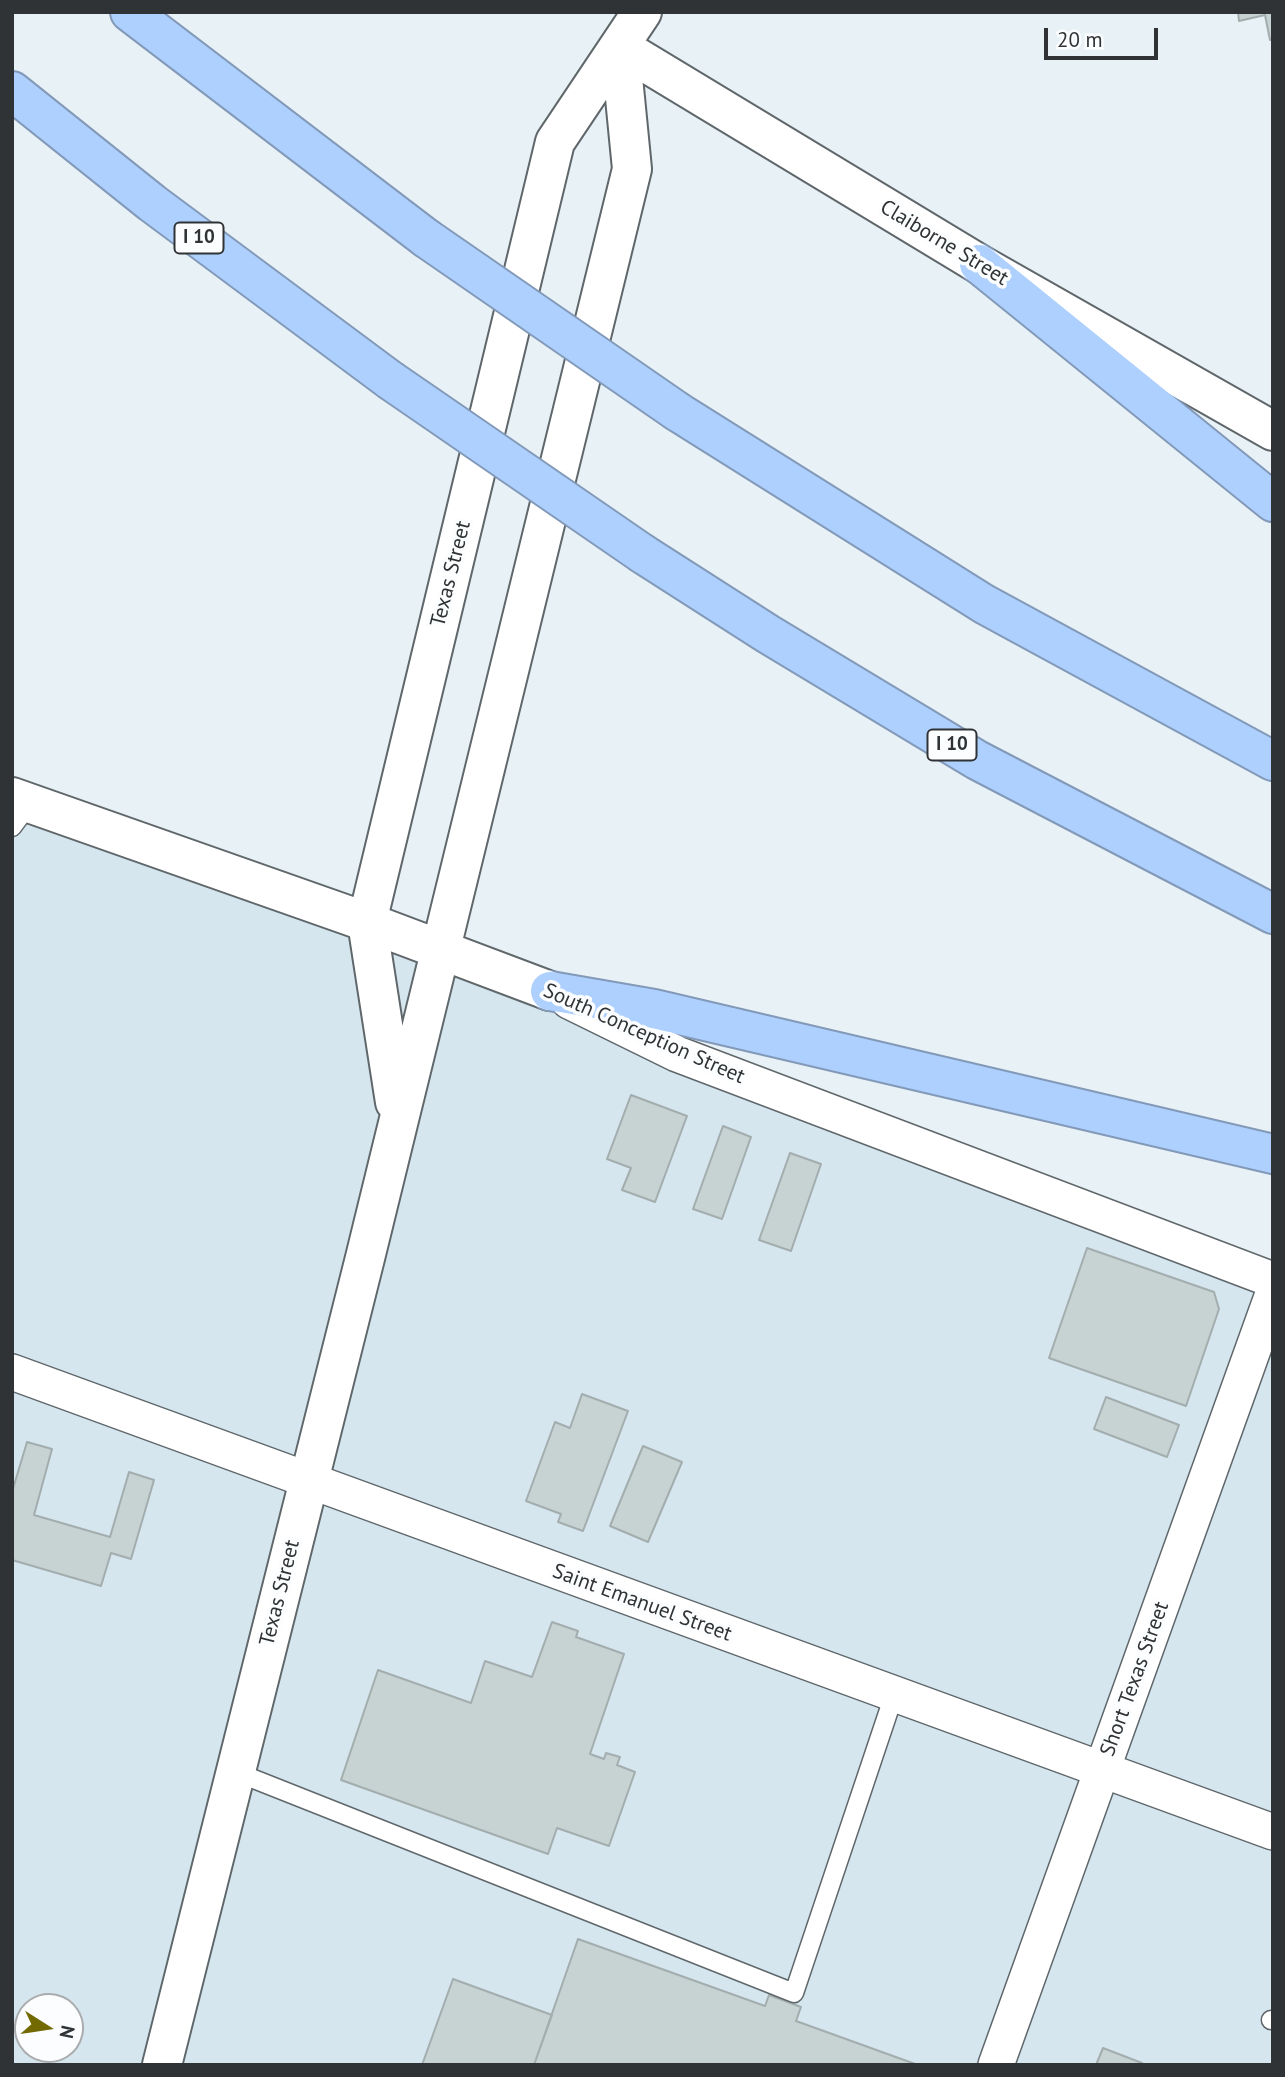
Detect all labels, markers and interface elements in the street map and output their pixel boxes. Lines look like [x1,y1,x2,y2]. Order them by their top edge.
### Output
scale bar [1047,14,1161,58]
text: 20 m [1057,26,1103,53]
street label: Claiborne Street [875,195,1013,291]
road number: I 10 [174,222,224,254]
street label: Texas Street [426,518,476,630]
road number: I 10 [928,730,976,760]
street label: South Conception Street [539,978,749,1090]
street label: Texas Street [255,1537,305,1649]
street label: Saint Emanuel Street [549,1559,735,1647]
street label: Short Texas Street [1095,1598,1175,1760]
north arrow [14,1993,84,2063]
text: N [55,2023,81,2041]

